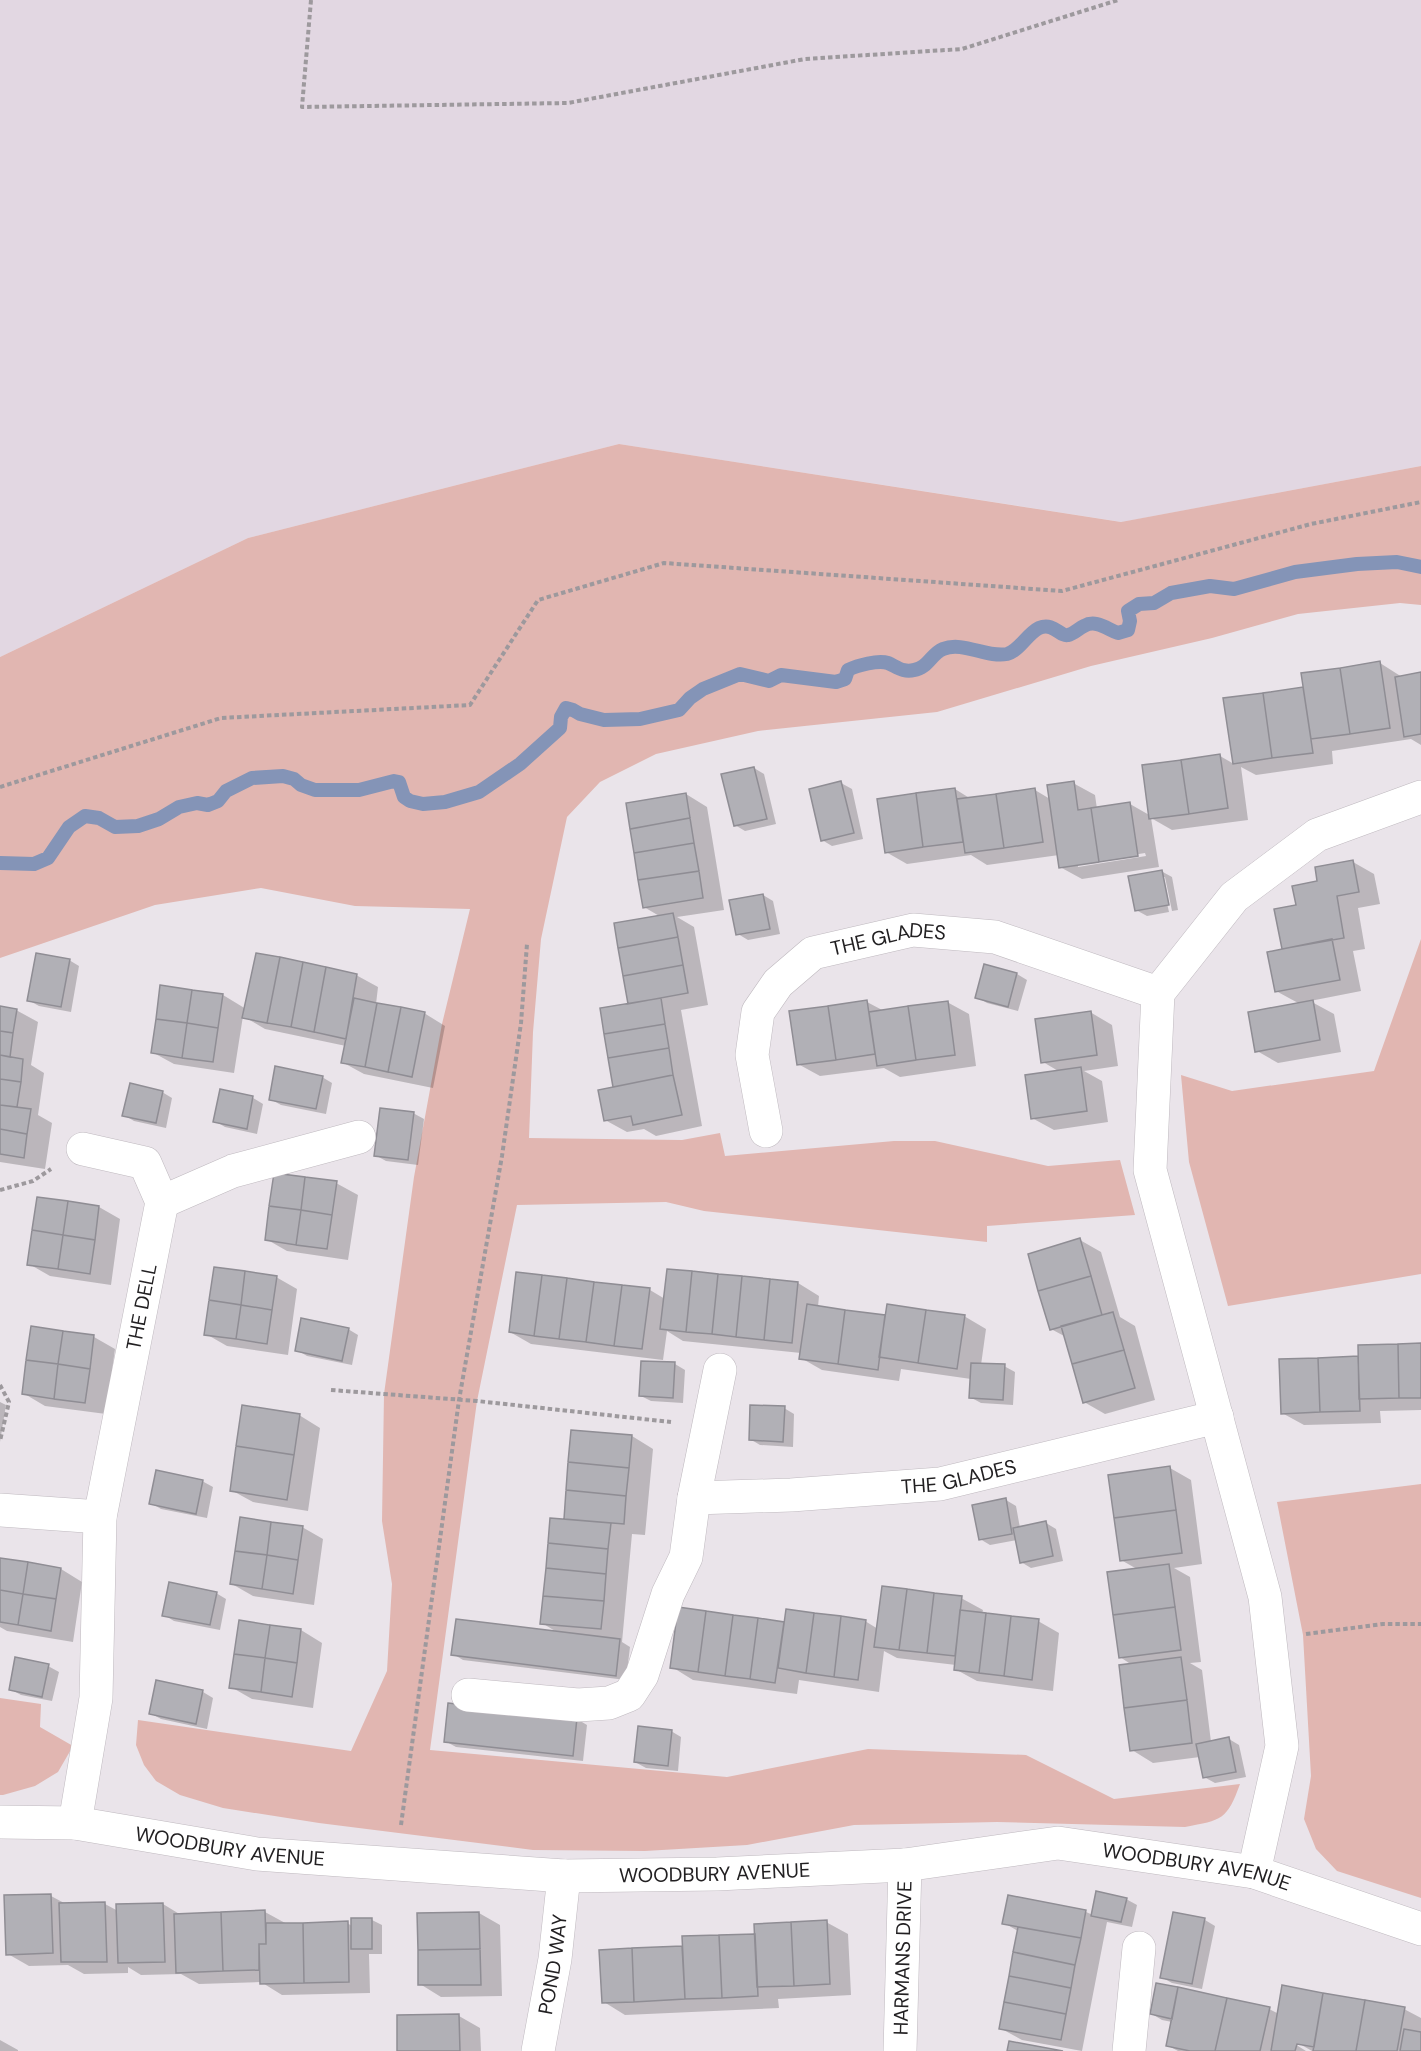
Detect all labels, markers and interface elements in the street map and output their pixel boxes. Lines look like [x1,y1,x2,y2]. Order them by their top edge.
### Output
street label: THE GLADES [828,917,947,962]
street label: THE DELL [120,1261,163,1352]
street label: THE GLADES [900,1453,1019,1500]
street label: WOODBURY AVENUE [133,1820,326,1872]
street label: WOODBURY AVENUE [1101,1837,1294,1897]
street label: WOODBURY AVENUE [619,1857,811,1888]
street label: HARMANS DRIVE [887,1880,918,2036]
street label: POND WAY [532,1912,573,2017]

